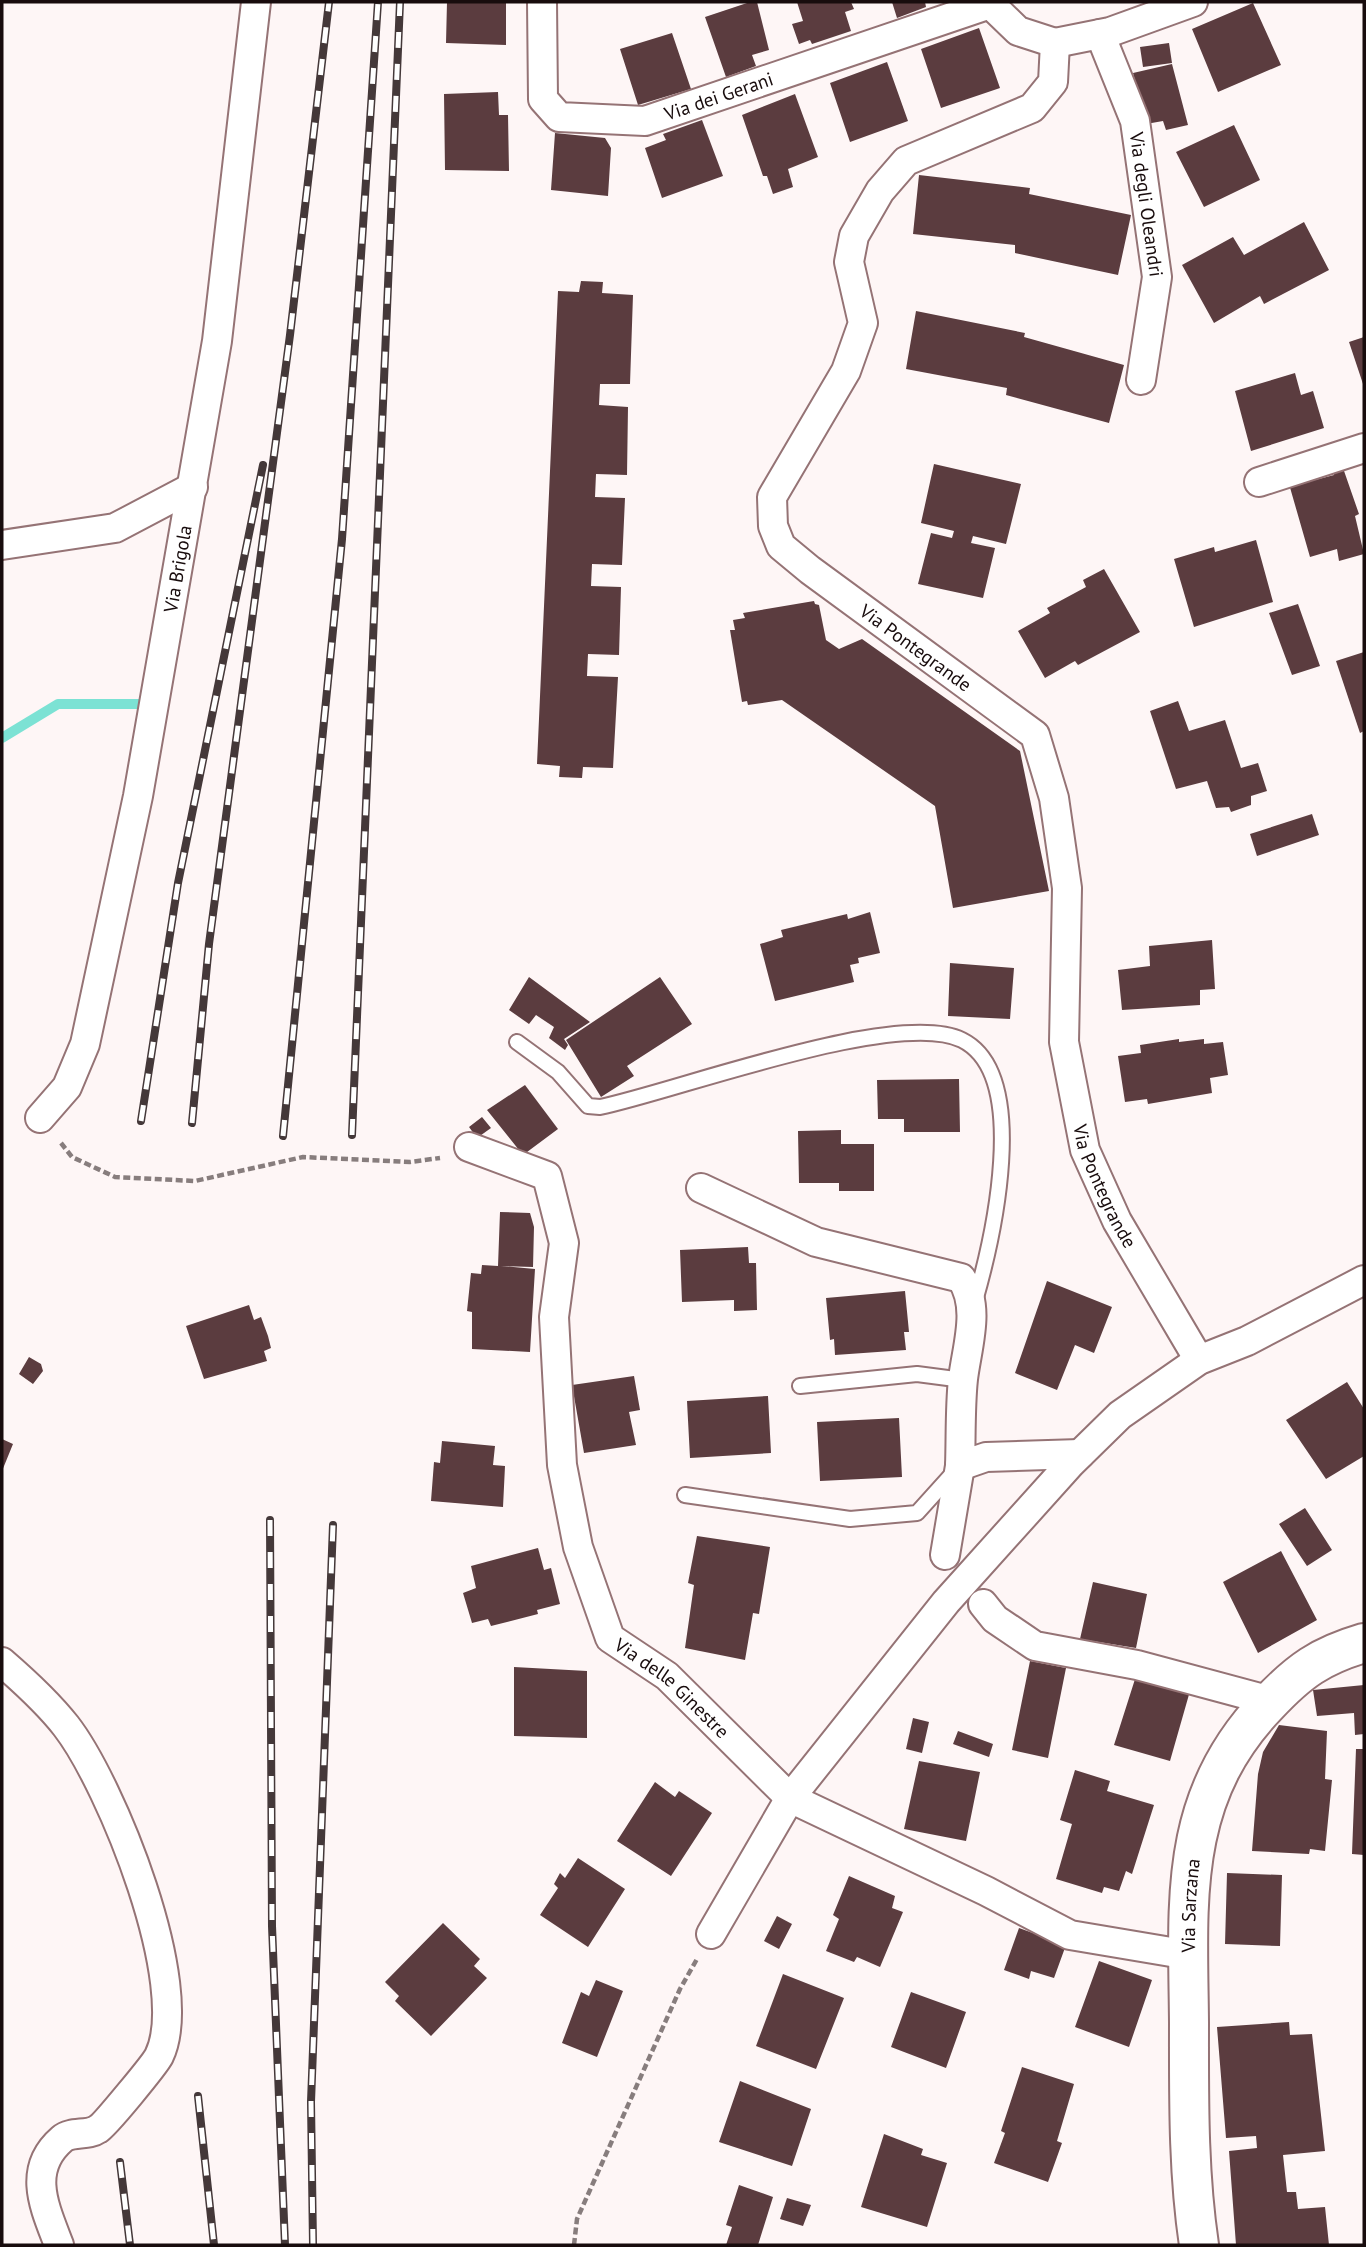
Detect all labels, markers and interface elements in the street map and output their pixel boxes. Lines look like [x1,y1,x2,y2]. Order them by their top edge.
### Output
street label: Via dei Gerani [660,66,776,126]
street label: Via degli Oleandri [1125,130,1169,278]
street label: Via Brigola [158,523,197,615]
street label: Via Pontegrande [854,598,977,697]
street label: Via Pontegrande [1068,1121,1142,1252]
street label: Via delle Ginestre [609,1632,734,1743]
street label: Via Sarzana [1176,1857,1205,1953]

